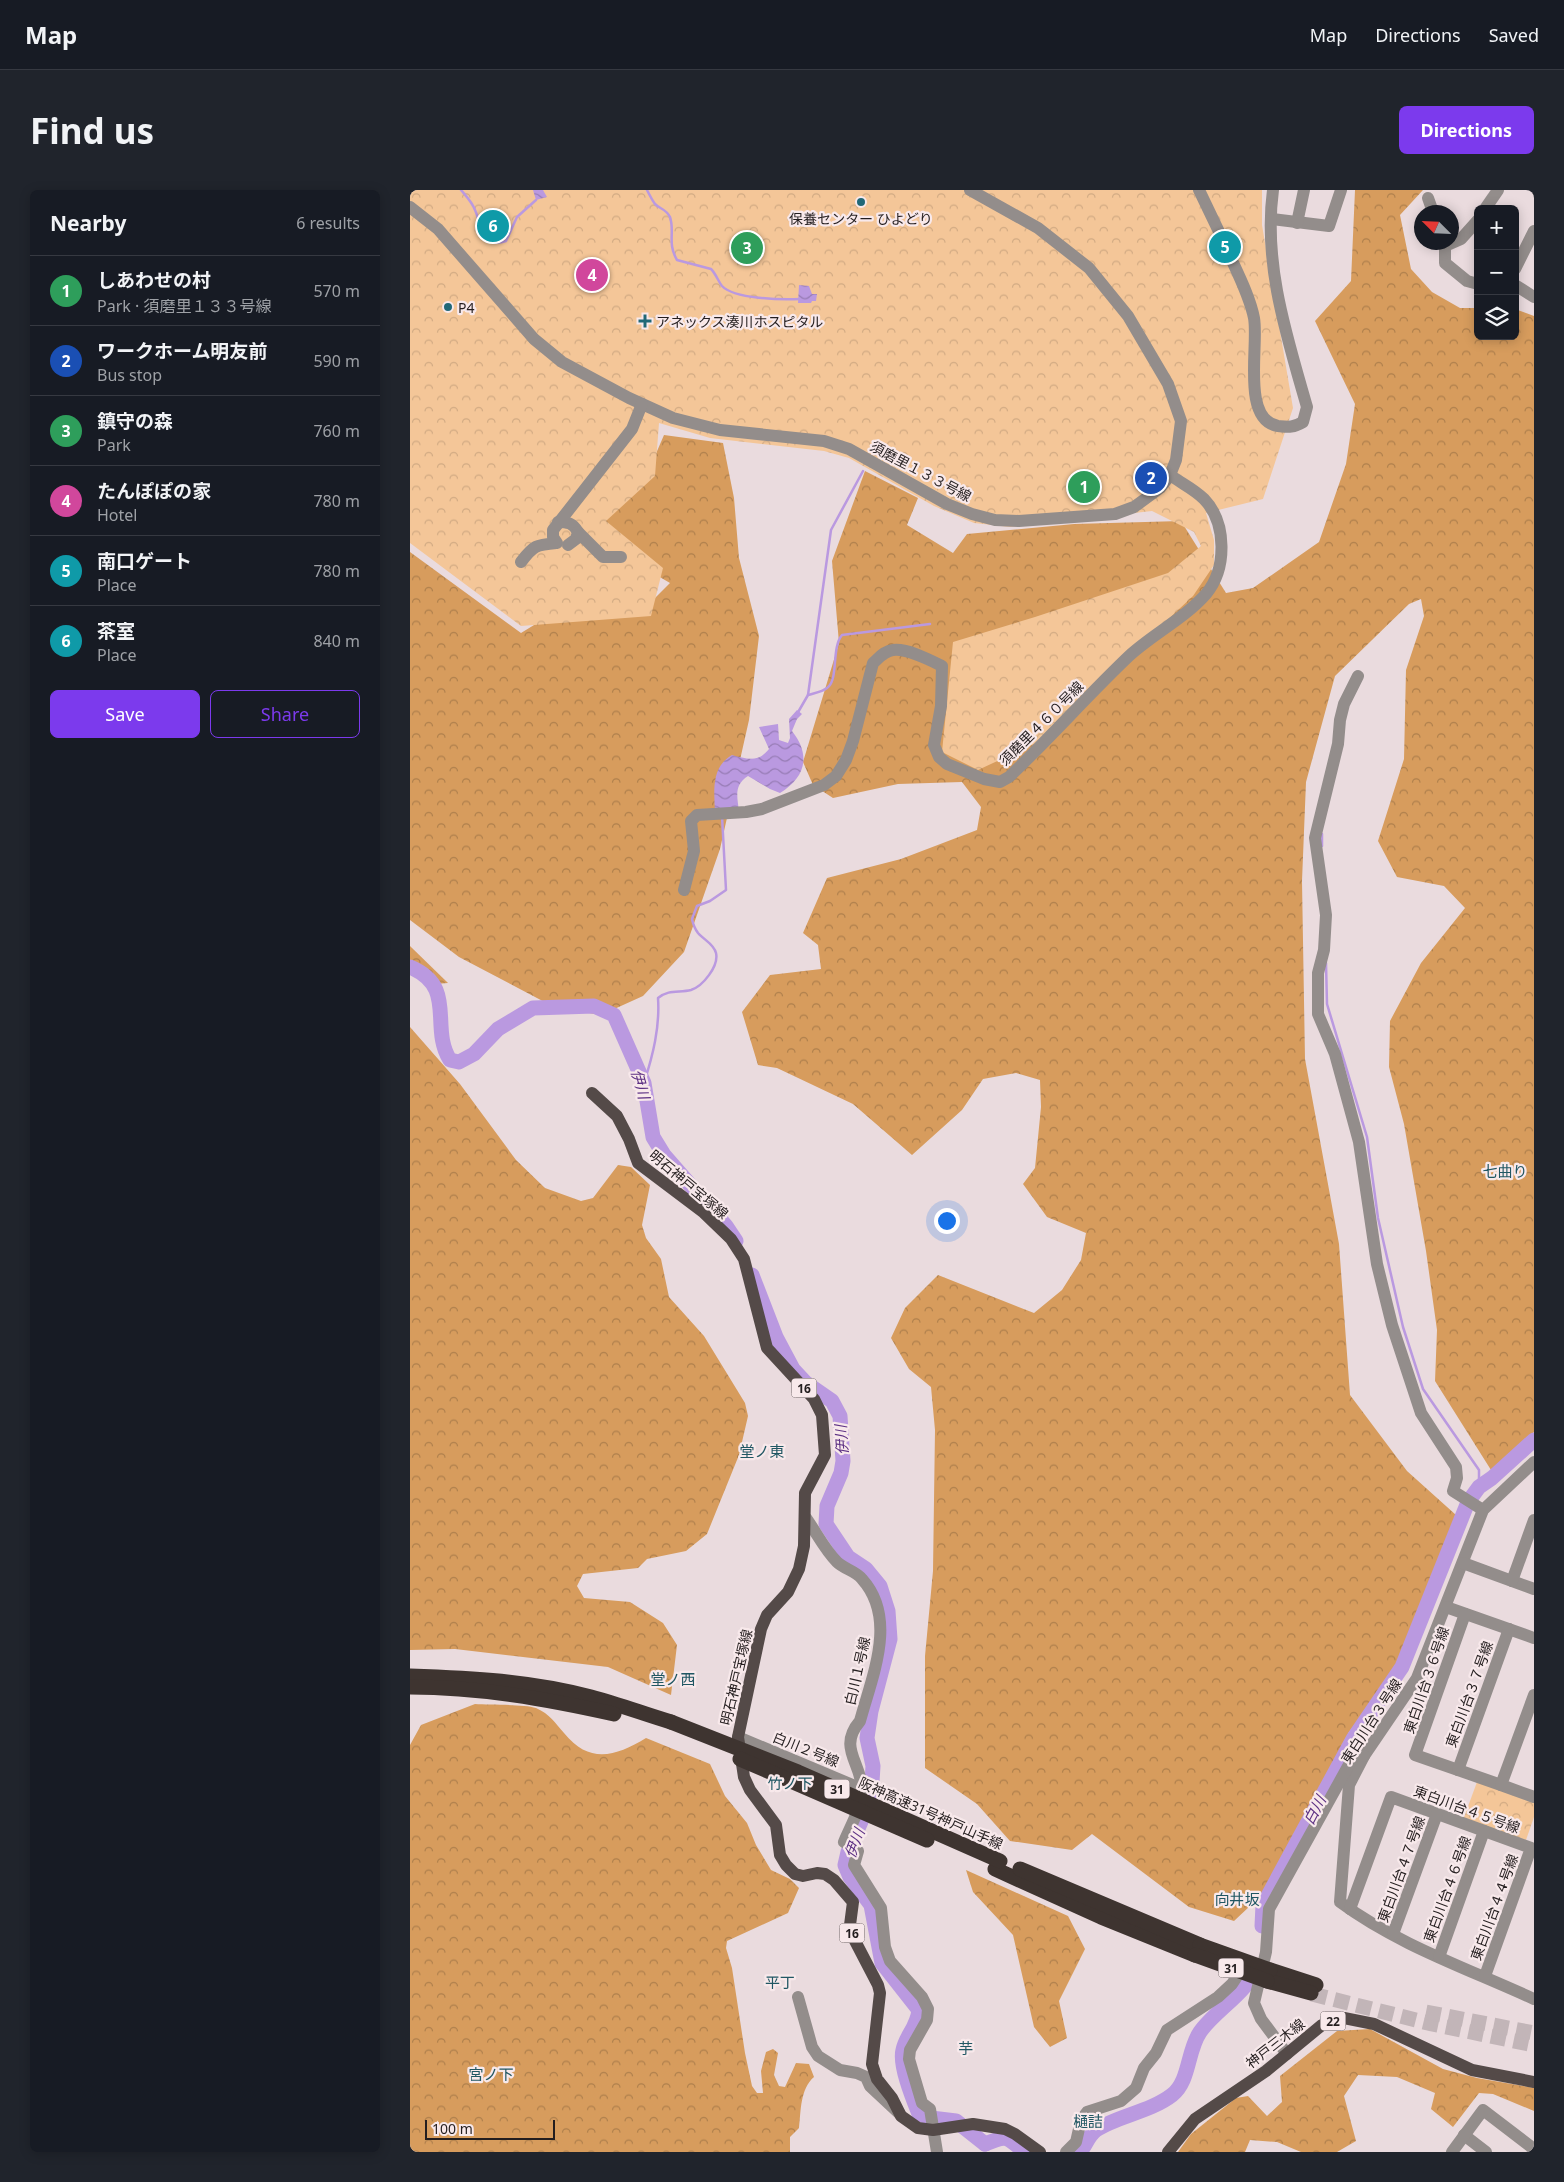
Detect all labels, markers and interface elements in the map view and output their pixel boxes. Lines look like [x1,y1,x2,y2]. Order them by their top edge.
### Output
text: Map [25,18,77,51]
text: Map [1310,23,1347,47]
text: Directions [1375,23,1461,47]
text: Saved [1489,23,1539,47]
button: Directions [1399,106,1534,154]
text: Find us [30,107,154,154]
marker: 保養センター ひよどり [855,196,867,208]
north arrow [1414,205,1459,250]
map controls [1474,205,1519,340]
button: + [1474,205,1519,250]
pin: 6 [477,207,509,245]
text: Nearby [50,209,126,237]
place label: 保養センター ひよどり [789,209,933,228]
text: 6 results [296,212,360,234]
pin: 5 [1209,228,1241,266]
pin: 3 [731,229,763,267]
button: − [1474,250,1519,295]
pin: 4 [576,256,608,294]
text: しあわせの村 [97,267,211,293]
text: 1 [61,280,71,302]
text: 570 m [313,280,360,302]
text: Park · 須磨里１３３号線 [97,295,271,317]
button: layers [1474,295,1519,340]
place label: P4 [458,298,474,317]
marker: P4 [442,301,454,313]
place label: アネックス湊川ホスピタル [656,312,824,331]
marker: アネックス湊川ホスピタル [638,314,652,328]
text: ワークホーム明友前 [97,338,267,364]
text: 2 [61,350,71,372]
text: 590 m [313,350,360,372]
text: Bus stop [97,364,162,386]
text: 鎮守の森 [97,408,173,434]
text: 3 [61,420,71,442]
text: 760 m [313,420,360,442]
text: Park [97,434,131,456]
street label: 須磨里１３３号線 [867,436,975,506]
pin: 2 [1135,459,1167,497]
pin: 1 [1068,468,1100,506]
text: たんぽぽの家 [97,478,211,504]
text: 4 [61,490,71,512]
text: 780 m [313,490,360,512]
text: Hotel [97,504,137,526]
text: 南口ゲート [97,548,192,574]
text: 5 [61,560,71,582]
text: 780 m [313,560,360,582]
text: Place [97,574,137,596]
text: 茶室 [97,618,135,644]
text: 6 [61,630,71,652]
text: 840 m [313,630,360,652]
text: Place [97,644,137,666]
street label: 須磨里４６０号線 [995,677,1087,769]
button: Save [50,690,200,738]
button: Share [210,690,360,738]
water label: 伊川 [627,1067,655,1103]
street label: 明石神戸宝塚線 [645,1145,733,1223]
district label: 七曲り [1482,1161,1528,1181]
your location [934,1208,960,1234]
road number: 16 [792,1378,816,1398]
water label: 伊川 [830,1422,852,1456]
district label: 堂ノ東 [739,1441,785,1461]
street label: 東白川台３６号線 [1399,1624,1453,1736]
street label: 明石神戸宝塚線 [716,1627,756,1727]
street label: 白川１号線 [840,1635,874,1707]
street label: 東白川台３７号線 [1441,1638,1497,1750]
district label: 堂ノ西 [650,1669,696,1689]
street label: 東白川台３号線 [1336,1675,1406,1767]
street label: 白川２号線 [770,1727,842,1771]
district label: 竹ノ下 [767,1773,813,1793]
street label: 阪神高速31号神戸山手線 [856,1773,1006,1853]
road number: 31 [824,1780,850,1798]
street label: 東白川台４５号線 [1411,1781,1523,1837]
water label: 白川 [1298,1790,1331,1828]
street label: 東白川台４７号線 [1373,1813,1429,1925]
water label: 伊川 [839,1824,869,1861]
street label: 東白川台４６号線 [1419,1833,1475,1945]
street label: 東白川台４４号線 [1466,1851,1522,1963]
district label: 向井坂 [1214,1889,1260,1909]
road number: 16 [840,1924,864,1942]
road number: 31 [1218,1959,1244,1978]
district label: 平丁 [765,1972,795,1992]
road number: 22 [1320,2012,1346,2030]
street label: 神戸三木線 [1242,2014,1308,2072]
district label: 芋 [958,2038,974,2058]
district label: 宮ノ下 [468,2064,514,2084]
district label: 樋詰 [1073,2111,1103,2131]
scale bar [425,2117,555,2140]
text: 100 m [432,2119,473,2138]

